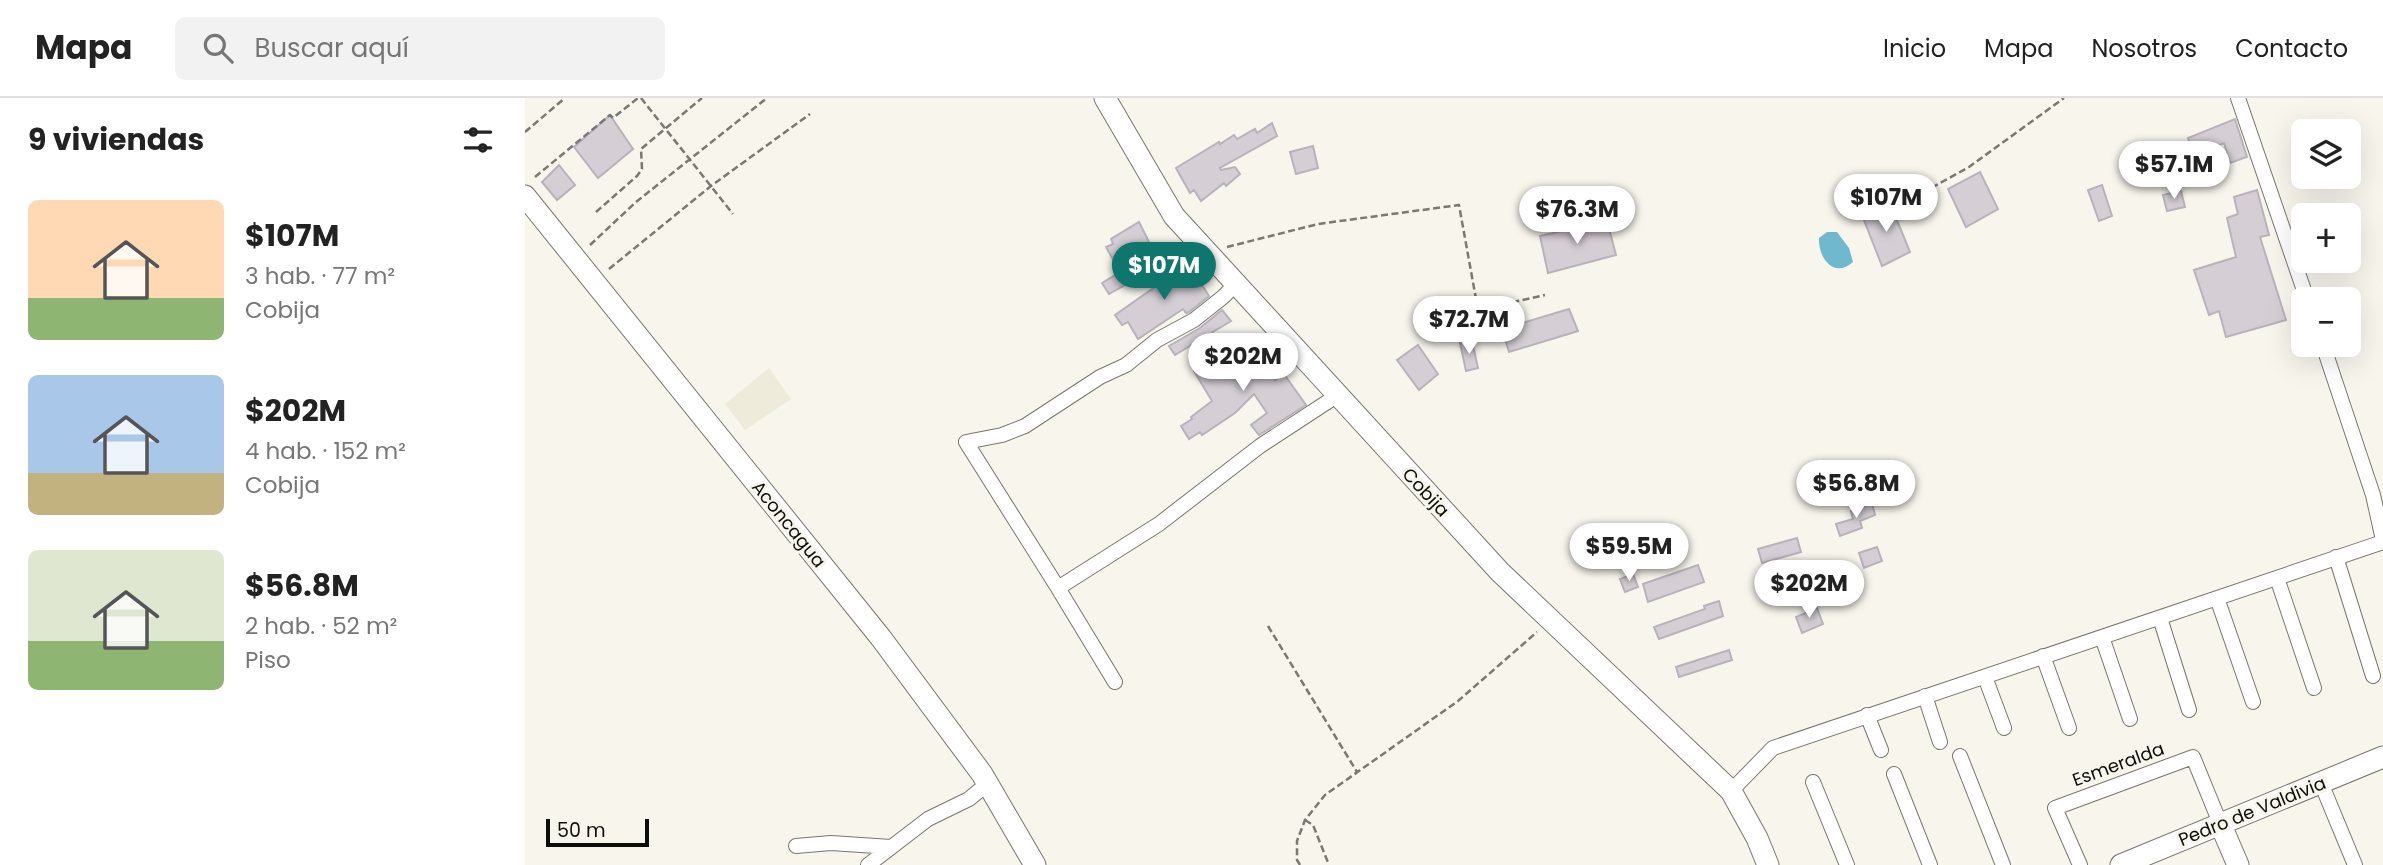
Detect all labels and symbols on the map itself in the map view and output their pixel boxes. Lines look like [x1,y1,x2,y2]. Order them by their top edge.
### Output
pin: $57.1M [2117,141,2231,201]
pin: $107M [1837,174,1935,234]
pin: $76.3M [1520,186,1634,246]
pin: $107M [1115,242,1213,302]
pin: $72.7M [1412,296,1526,356]
pin: $202M [1194,334,1292,393]
pin: $56.8M [1799,460,1913,520]
street label: Cobija [1397,462,1455,522]
street label: Aconcagua [746,475,832,573]
pin: $59.5M [1572,524,1686,583]
pin: $202M [1760,560,1858,620]
street label: Esmeralda [2069,736,2167,792]
street label: Pedro de Valdivia [2175,770,2329,852]
scale bar [546,816,649,848]

